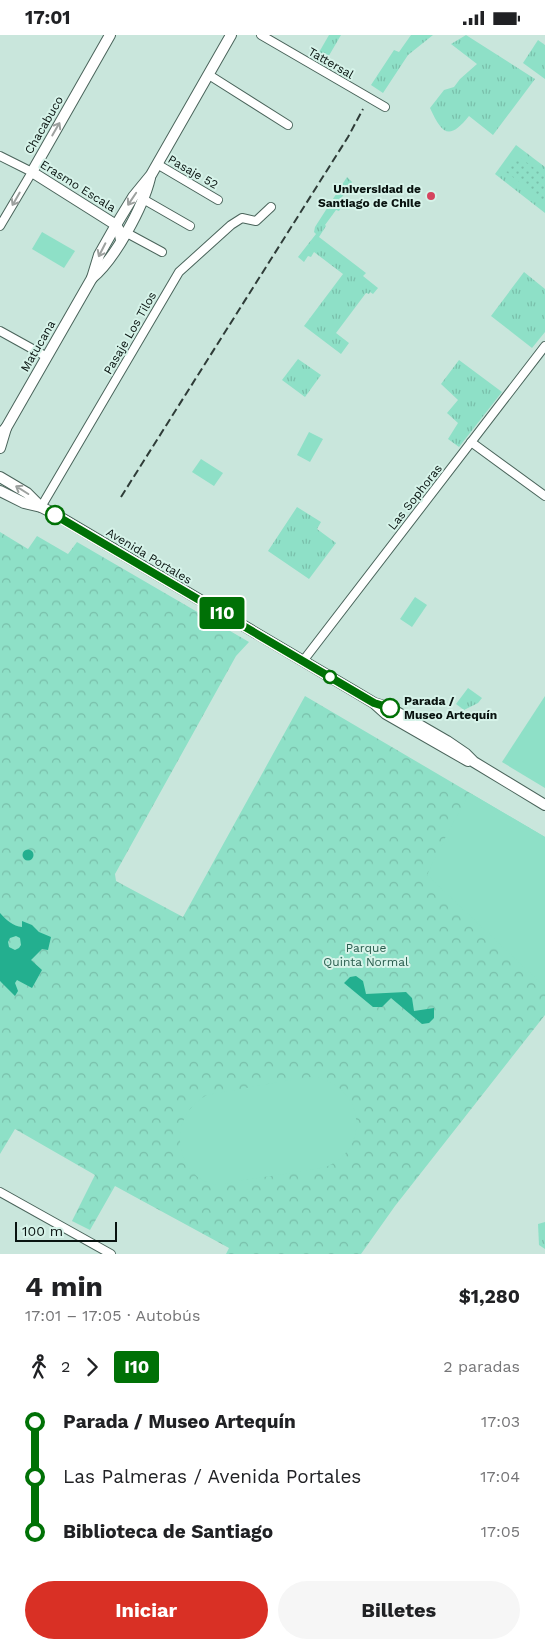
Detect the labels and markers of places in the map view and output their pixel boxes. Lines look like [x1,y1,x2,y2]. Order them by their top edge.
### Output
place label: Universidad de Santiago de Chile [318,182,421,210]
marker: Universidad de Santiago de Chile [425,190,437,202]
unlabelled marker [45,505,65,525]
unlabelled marker [323,670,337,684]
place label: Parada / Museo Artequín [404,694,497,722]
marker: Parada / Museo Artequín [380,698,400,718]

